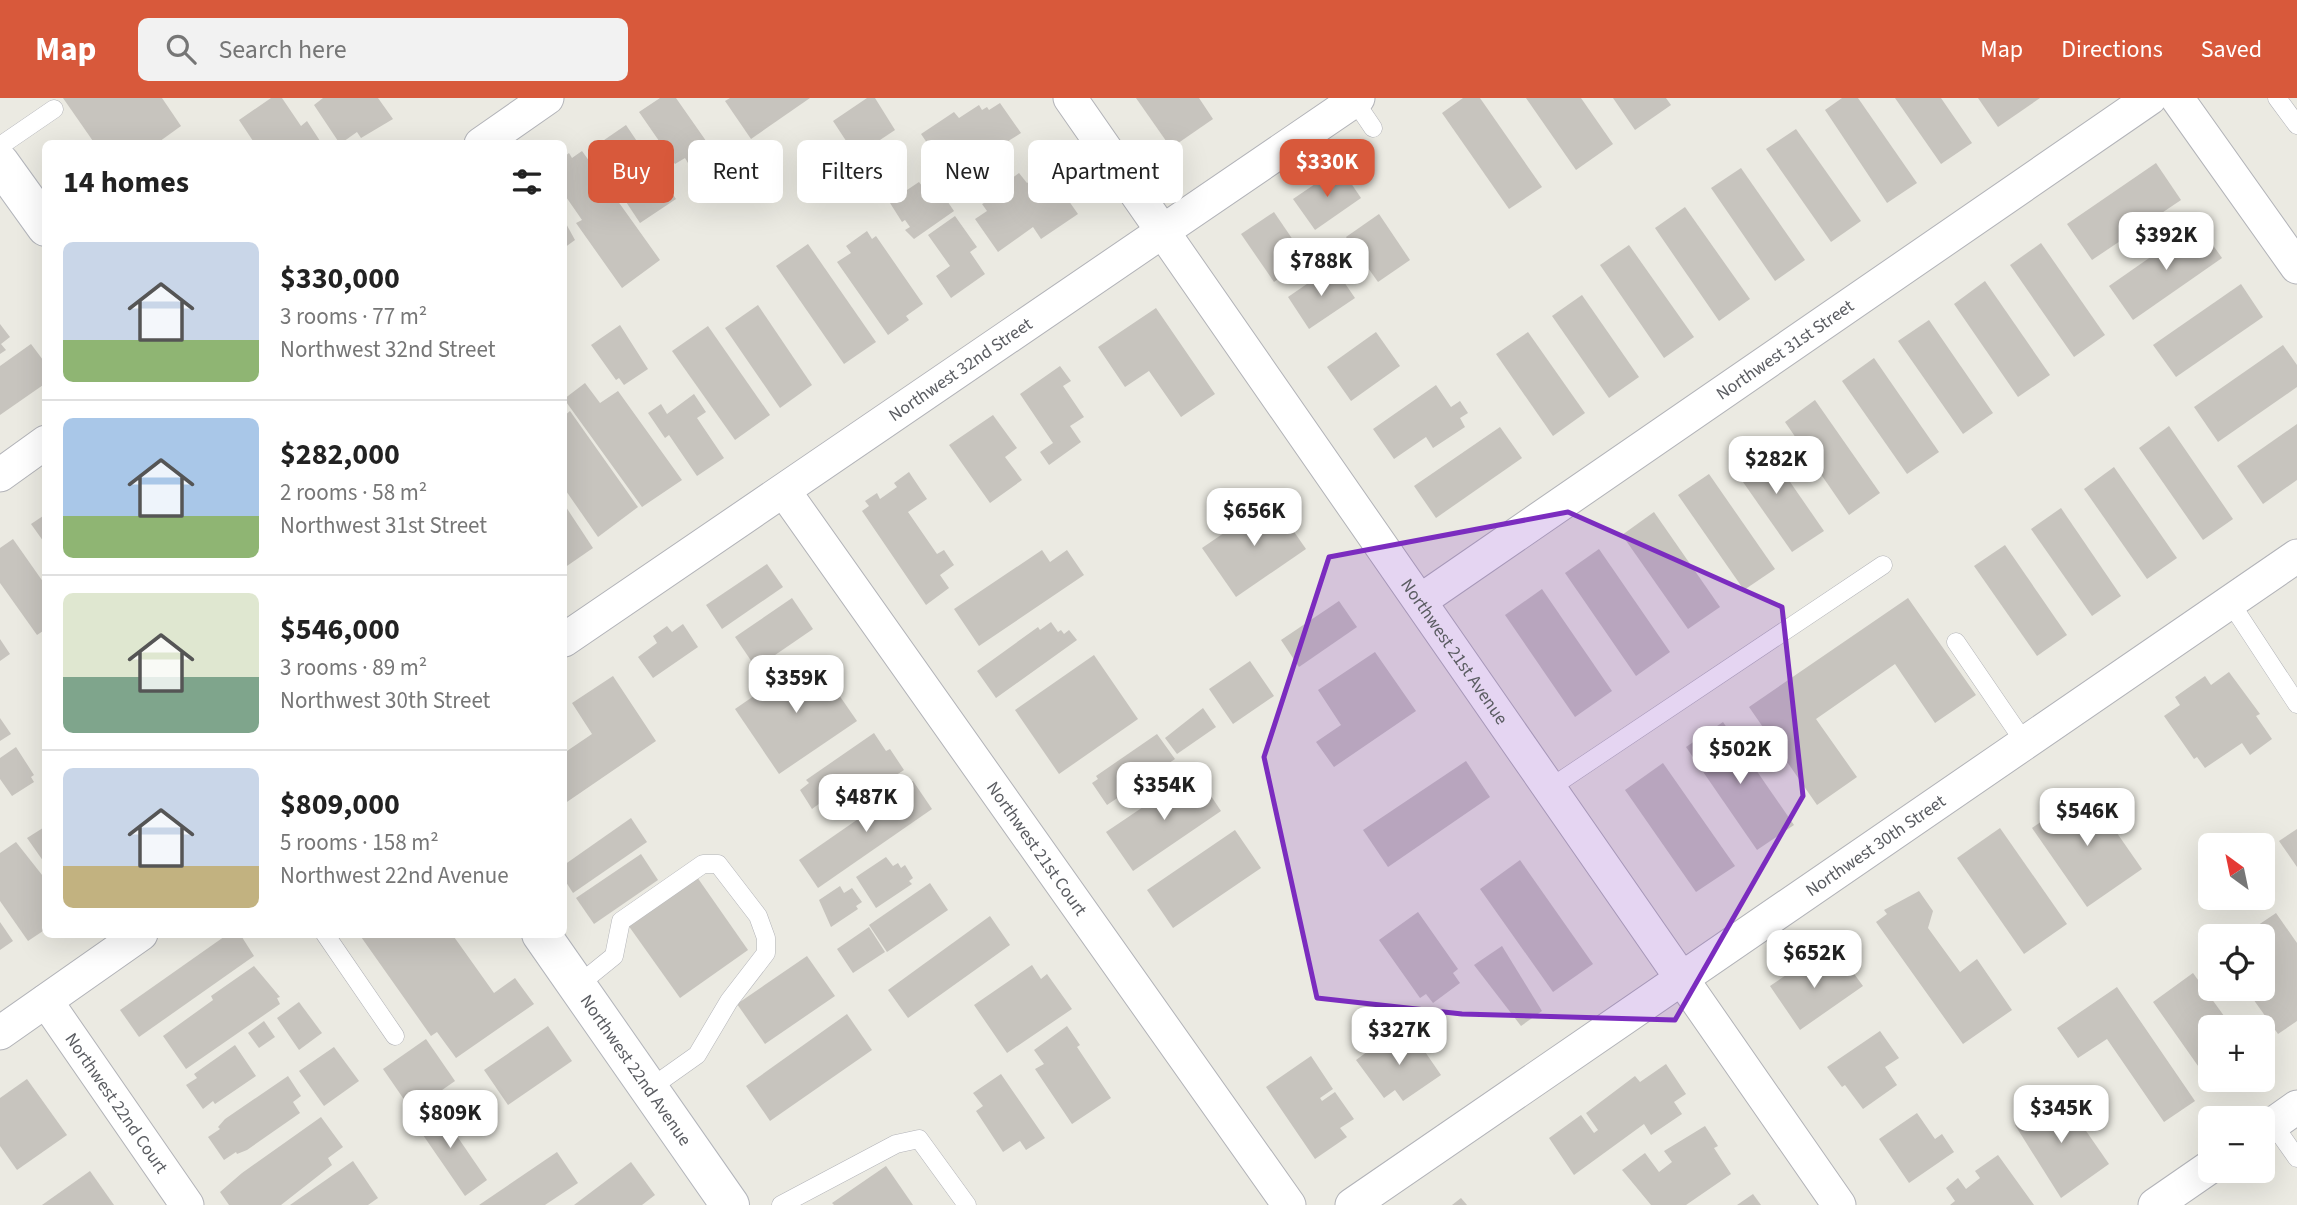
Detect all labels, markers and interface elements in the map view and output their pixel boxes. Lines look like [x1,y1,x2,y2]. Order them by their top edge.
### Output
search box [138,18,628,81]
text: Map [35,26,96,73]
icon: search [162,30,200,68]
text: Search here [218,31,347,68]
text: Map [1980,32,2023,67]
text: Directions [2061,32,2163,67]
text: Saved [2201,32,2262,67]
chip: Buy [588,140,674,203]
chip: Rent [688,140,783,203]
chip: Filters [797,140,907,203]
chip: New [921,140,1014,203]
chip: Apartment [1028,140,1183,203]
pin: $330K [1278,140,1376,199]
text: $330K [1296,145,1358,178]
text: 14 homes [63,161,189,204]
icon: filters [508,163,546,201]
pin: $392K [2117,212,2215,272]
text: $392K [2135,218,2197,251]
pin: $788K [1272,238,1370,298]
text: $788K [1290,244,1352,277]
text: $330,000 [280,257,400,300]
icon: home [119,270,203,354]
street label: Northwest 31st Street [1711,293,1859,406]
text: 3 rooms · 77 m² [280,300,427,333]
street label: Northwest 32nd Street [884,311,1037,427]
text: Northwest 32nd Street [280,333,495,366]
text: $282,000 [280,433,400,476]
pin: $282K [1727,436,1825,496]
text: $282K [1745,442,1807,475]
icon: home [119,446,203,530]
text: 2 rooms · 58 m² [280,476,427,509]
pin: $656K [1205,489,1303,548]
text: $656K [1223,494,1285,527]
text: Northwest 31st Street [280,509,487,542]
street label: Northwest 21st Avenue [1395,574,1514,730]
text: $546,000 [280,608,400,651]
icon: home [119,621,203,705]
text: 3 rooms · 89 m² [280,651,427,684]
pin: $359K [747,656,845,715]
text: $359K [765,661,827,694]
text: Northwest 30th Street [280,684,490,717]
pin: $502K [1691,726,1789,786]
text: $502K [1709,732,1771,765]
pin: $354K [1115,762,1213,822]
text: $354K [1133,768,1195,801]
pin: $487K [817,774,915,834]
street label: Northwest 21st Court [981,776,1093,921]
text: $487K [835,780,897,813]
text: $809,000 [280,783,400,826]
pin: $546K [2038,788,2136,848]
street label: Northwest 30th Street [1800,789,1950,902]
text: $546K [2056,794,2118,827]
icon: home [119,796,203,880]
text: 5 rooms · 158 m² [280,826,439,859]
north arrow [2198,833,2275,910]
map controls [2198,833,2275,1183]
text: Northwest 22nd Avenue [280,859,509,892]
button: locate [2198,924,2275,1001]
pin: $652K [1765,930,1863,990]
text: $652K [1783,936,1845,969]
street label: Northwest 22nd Avenue [574,990,697,1151]
pin: $327K [1350,1007,1448,1067]
text: $327K [1368,1013,1430,1046]
button: + [2198,1015,2275,1092]
street label: Northwest 22nd Court [59,1028,174,1178]
pin: $345K [2012,1086,2110,1145]
pin: $809K [401,1090,499,1150]
text: $345K [2030,1091,2092,1124]
text: $809K [419,1096,481,1129]
button: − [2198,1106,2275,1183]

